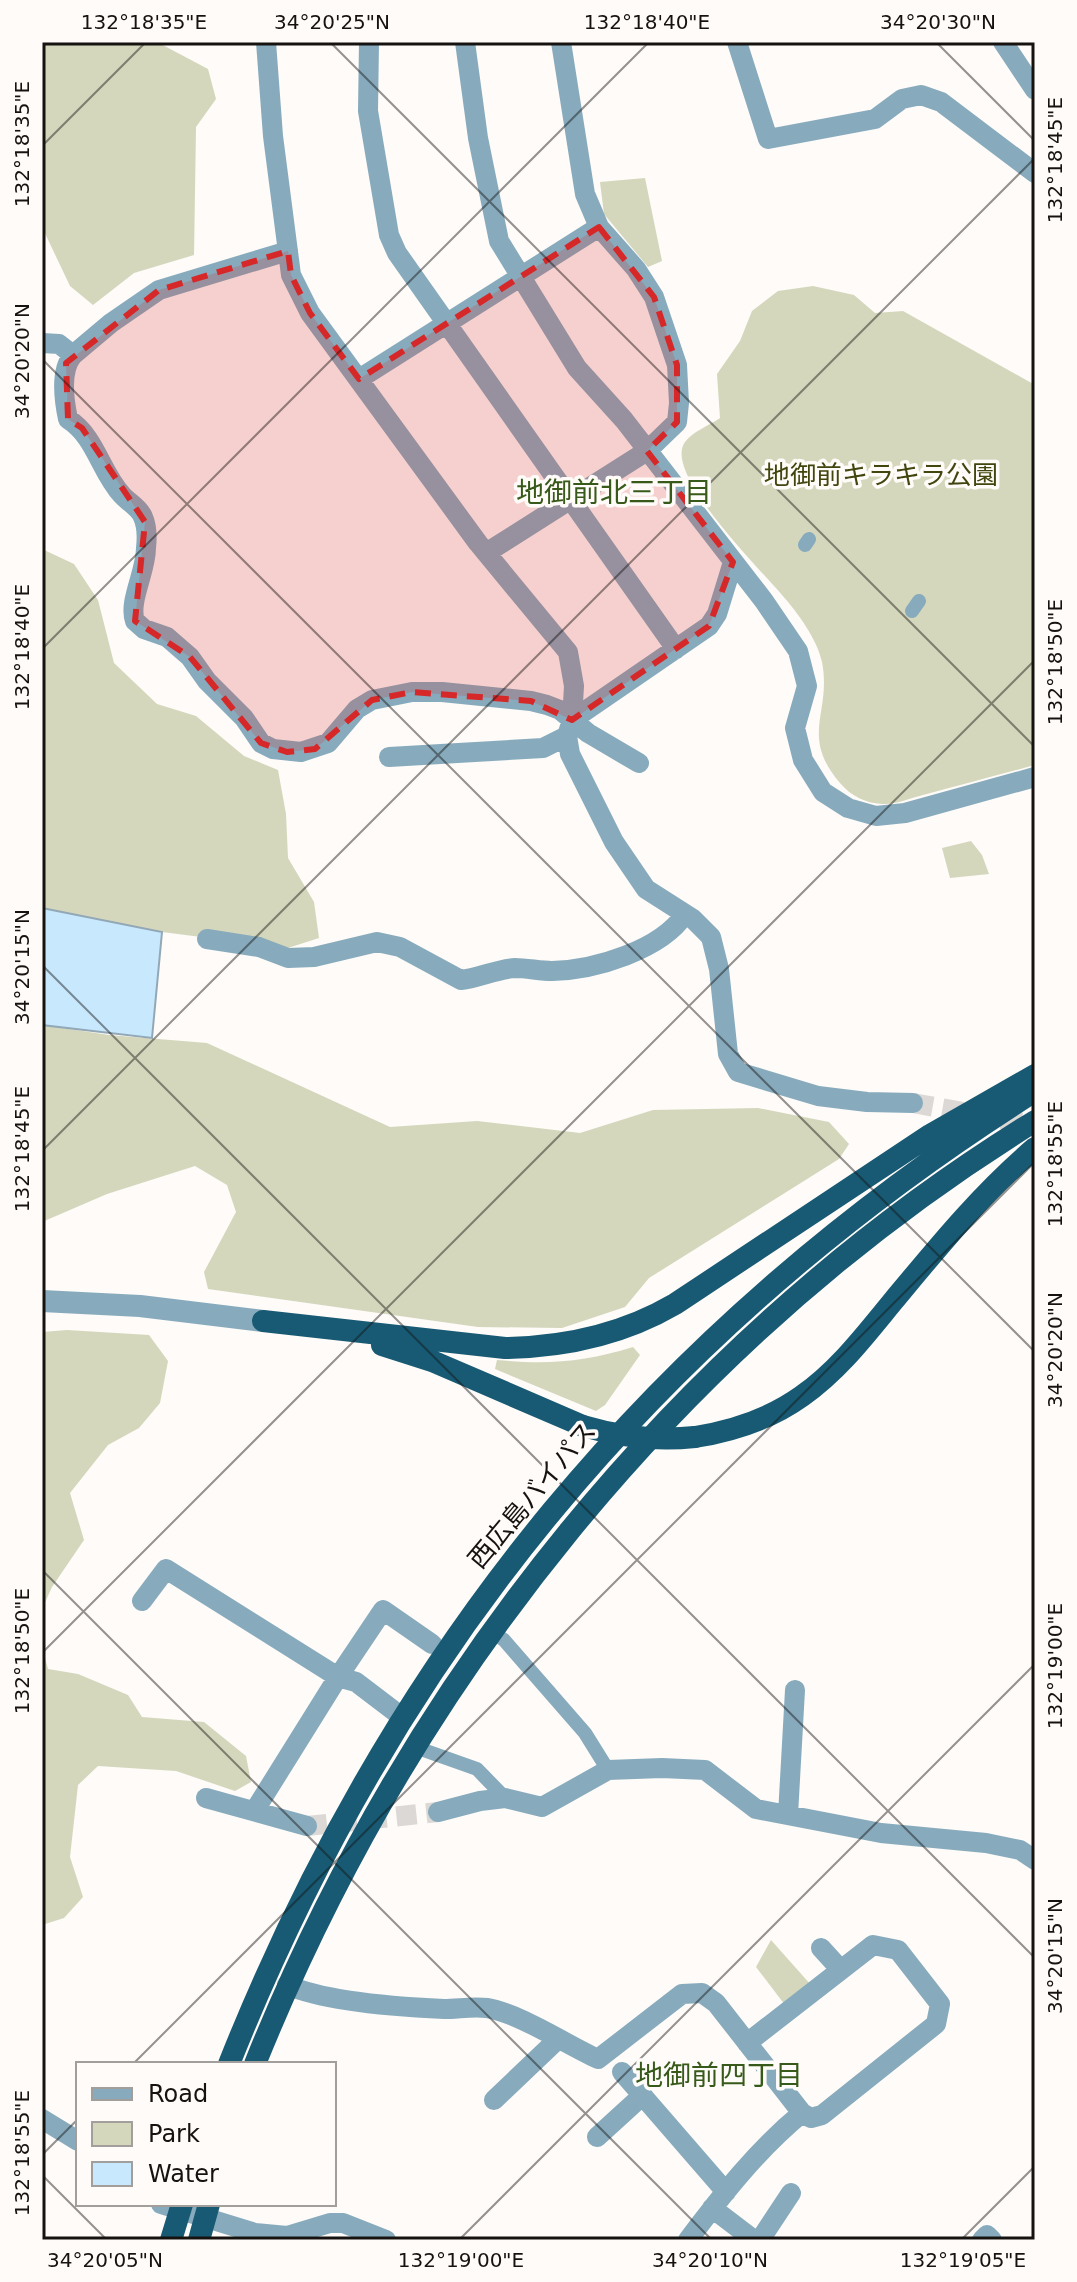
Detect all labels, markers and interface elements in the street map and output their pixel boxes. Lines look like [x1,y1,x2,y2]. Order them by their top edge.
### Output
text: 132°18'35"E [81,10,207,34]
text: 34°20'25"N [274,10,390,34]
text: 132°18'40"E [584,10,710,34]
text: 34°20'30"N [880,10,996,34]
text: 132°18'35"E [10,81,34,207]
text: 132°18'45"E [1043,97,1067,223]
text: 34°20'20"N [10,303,34,419]
park label: 地御前キラキラ公園 [764,460,998,490]
district label: 地御前北三丁目 [516,476,712,509]
text: 132°18'40"E [10,584,34,710]
text: 132°18'50"E [1043,599,1067,725]
text: 34°20'15"N [10,909,34,1025]
text: 132°18'45"E [10,1086,34,1212]
text: 132°18'55"E [1043,1101,1067,1227]
text: 34°20'20"N [1043,1292,1067,1408]
street label: 西広島バイパス [462,1416,602,1574]
text: 132°18'50"E [10,1588,34,1714]
text: 132°19'00"E [1043,1603,1067,1729]
text: 34°20'15"N [1043,1898,1067,2014]
district label: 地御前四丁目 [635,2059,803,2092]
legend [76,2062,336,2206]
text: Road [148,2080,208,2108]
text: 132°18'55"E [10,2090,34,2216]
text: Park [148,2120,200,2148]
text: Water [148,2160,219,2188]
text: 34°20'05"N [47,2248,163,2272]
text: 132°19'00"E [398,2248,524,2272]
text: 34°20'10"N [652,2248,768,2272]
text: 132°19'05"E [900,2248,1026,2272]

